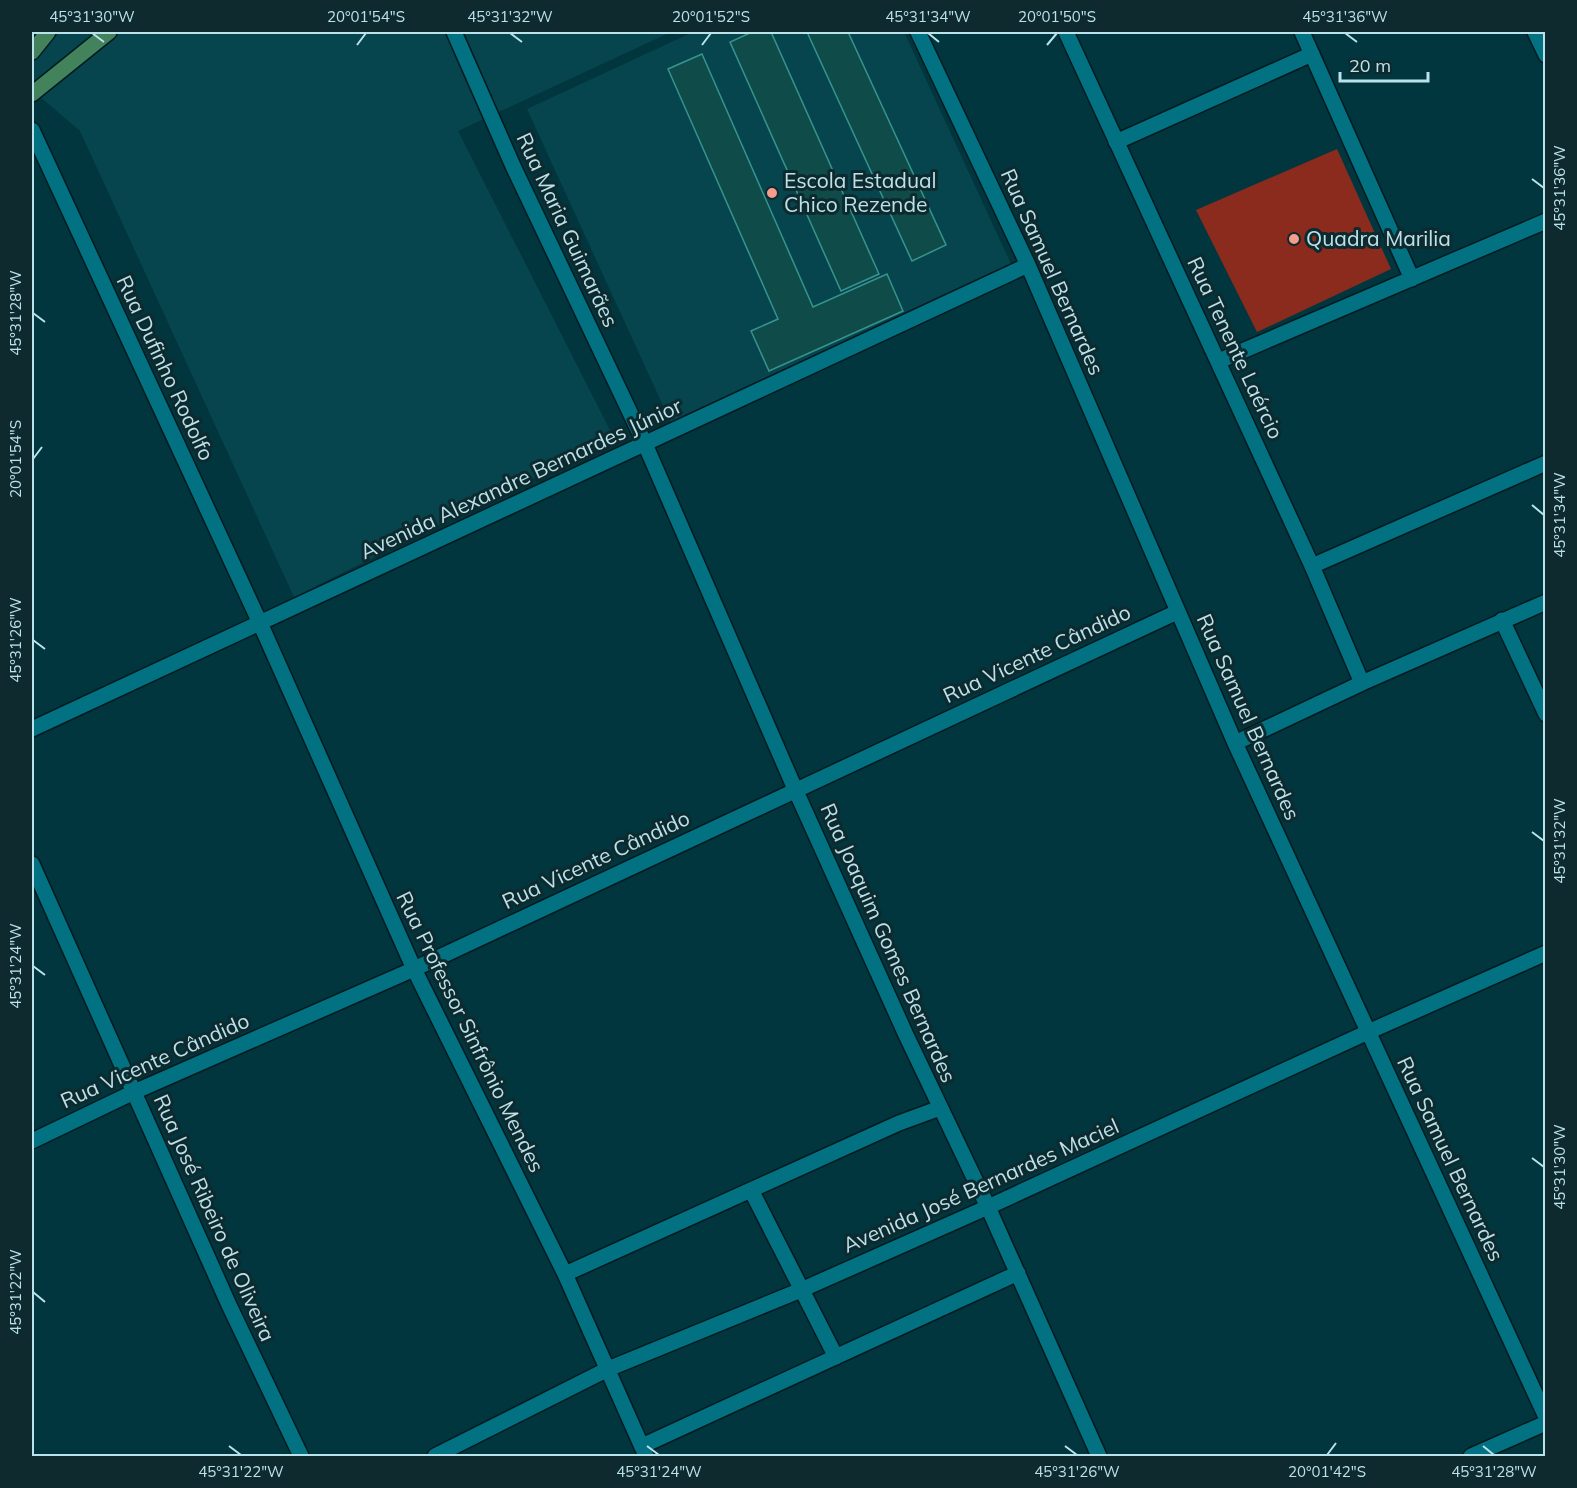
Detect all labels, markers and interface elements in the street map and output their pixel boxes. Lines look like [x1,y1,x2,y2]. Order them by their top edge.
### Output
text: 45°31'30"W [49,7,135,26]
text: 20°01'54"S [327,7,405,26]
text: 45°31'32"W [467,7,553,26]
text: 20°01'52"S [672,7,750,26]
text: 45°31'34"W [885,7,971,26]
text: 20°01'50"S [1018,7,1096,26]
text: 45°31'36"W [1302,7,1388,26]
scale bar [1340,45,1428,83]
text: 20 m [1349,54,1391,77]
street label: Rua Maria Guimarães [511,128,624,331]
text: 45°31'36"W [1550,145,1569,231]
street label: Rua Samuel Bernardes [996,164,1110,379]
place label: Escola Estadual Chico Rezende [784,167,937,217]
marker: Escola Estadual Chico Rezende [765,186,779,200]
place label: Quadra Marilia [1306,225,1451,251]
marker: Quadra Marilia [1287,232,1301,246]
street label: Rua Tenente Laércio [1182,252,1289,443]
text: 45°31'28"W [6,270,25,356]
street label: Rua Dufinho Rodolfo [112,271,220,464]
street label: Avenida Alexandre Bernardes Júnior [356,392,686,564]
text: 20°01'54"S [6,420,25,498]
text: 45°31'34"W [1550,472,1569,558]
text: 45°31'26"W [6,597,25,683]
street label: Rua Vicente Cândido [939,598,1134,708]
street label: Rua Samuel Bernardes [1192,609,1306,824]
text: 45°31'32"W [1550,798,1569,884]
street label: Rua Joaquim Gomes Bernardes [815,799,962,1086]
street label: Rua Vicente Cândido [498,804,693,914]
street label: Rua Professor Sinfrônio Mendes [391,887,550,1176]
text: 45°31'24"W [6,923,25,1009]
street label: Rua Vicente Cândido [56,1007,253,1113]
street label: Rua Samuel Bernardes [1392,1052,1510,1265]
street label: Rua José Ribeiro de Oliveira [149,1090,281,1345]
street label: Avenida José Bernardes Maciel [838,1112,1123,1258]
text: 45°31'30"W [1550,1124,1569,1210]
text: 45°31'22"W [6,1249,25,1335]
text: 45°31'22"W [198,1462,284,1481]
text: 45°31'24"W [616,1462,702,1481]
text: 45°31'26"W [1034,1462,1120,1481]
text: 20°01'42"S [1288,1462,1366,1481]
text: 45°31'28"W [1451,1462,1537,1481]

